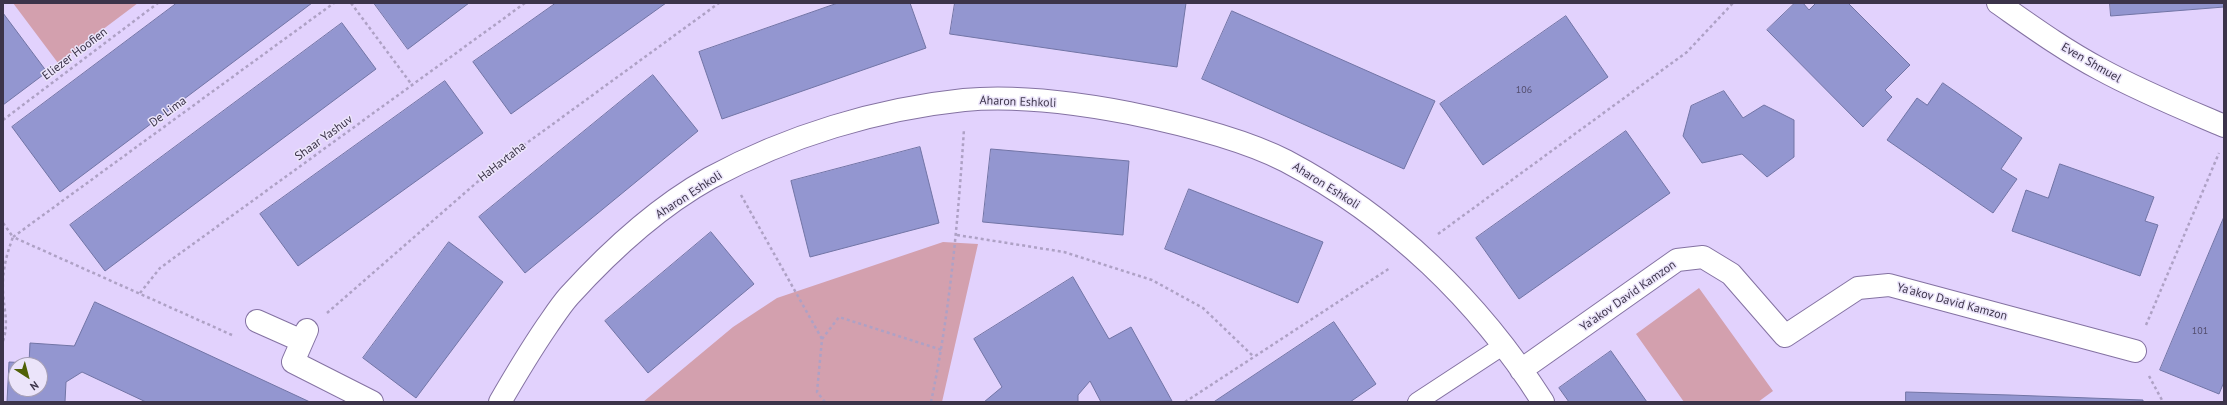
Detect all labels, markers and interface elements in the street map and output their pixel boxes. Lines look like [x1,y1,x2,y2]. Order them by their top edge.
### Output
street label: Eliezer Hoofien [40,25,110,83]
street label: Even Shmuel [2059,40,2123,86]
house number: 106 [1516,84,1532,96]
street label: Aharon Eshkoli [979,93,1057,111]
street label: De Lima [147,94,189,130]
street label: Shaar Yashuv [292,112,356,164]
street label: HaHavtaha [475,139,529,185]
street label: Aharon Eshkoli [1290,160,1362,212]
street label: Aharon Eshkoli [653,168,725,222]
street label: Ya'akov David Kamzon [1577,257,1679,335]
street label: Ya'akov David Kamzon [1895,280,2009,324]
house number: 101 [2192,325,2208,337]
north arrow [8,357,48,397]
text: N [27,378,42,394]

